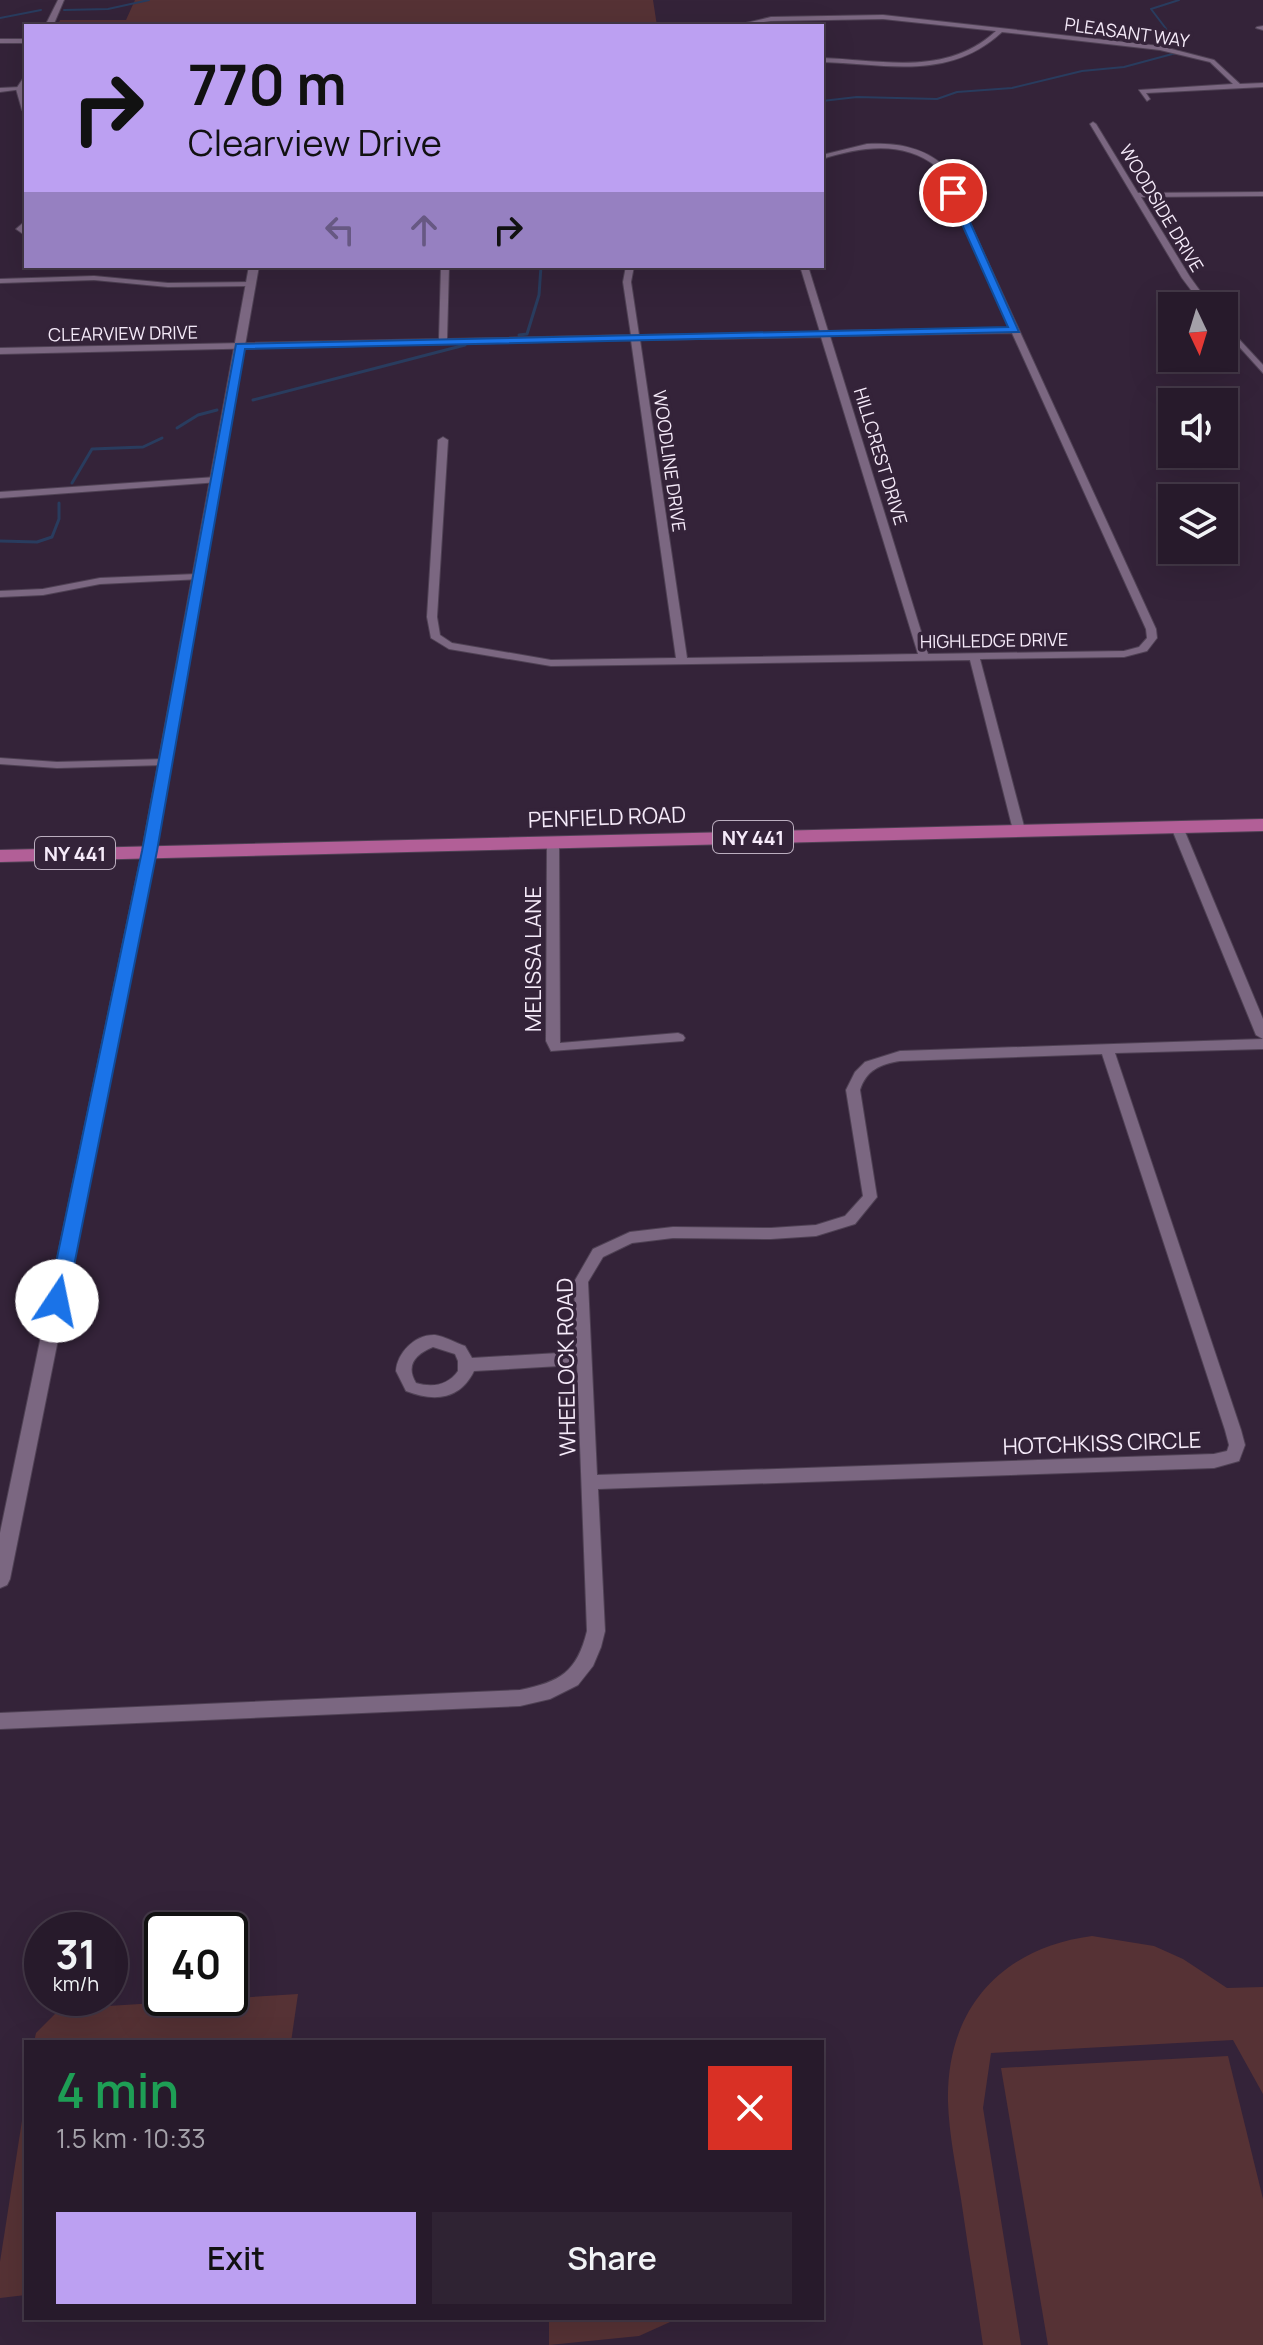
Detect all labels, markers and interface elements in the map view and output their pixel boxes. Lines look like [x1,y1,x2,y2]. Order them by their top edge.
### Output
street label: PLEASANT WAY [1063,11,1192,53]
text: 770 m [188,45,347,122]
icon: right [56,56,160,160]
text: Clearview Drive [188,118,442,167]
street label: WOODSIDE DRIVE [1114,140,1210,276]
pin [919,159,987,227]
icon: arrive [931,171,975,215]
icon: left [318,208,362,252]
icon: ahead [402,208,446,252]
icon: right [486,208,530,252]
north arrow [1158,292,1238,372]
map controls [1158,292,1238,564]
street label: CLEARVIEW DRIVE [48,320,198,346]
street label: HILLCREST DRIVE [849,384,913,528]
button: sound [1158,388,1238,468]
street label: WOODLINE DRIVE [648,389,692,533]
button: layers [1158,484,1238,564]
street label: HIGHLEDGE DRIVE [920,627,1068,653]
street label: PENFIELD ROAD [527,799,687,835]
road number: NY 441 [713,821,793,853]
road number: NY 441 [35,837,115,869]
street label: MELISSA LANE [518,886,548,1032]
position arrow [15,1259,99,1343]
street label: WHEELOCK ROAD [549,1278,583,1456]
street label: HOTCHKISS CIRCLE [1002,1425,1202,1461]
speed limit sign: 40 [144,1912,248,2016]
text: 31 [56,1926,96,1981]
text: km/h [53,1970,99,1997]
text: 4 min [56,2057,179,2122]
button: close [708,2066,792,2150]
text: 1.5 km · 10:33 [56,2120,206,2156]
button: Exit [56,2212,416,2304]
button: Share [432,2212,792,2304]

